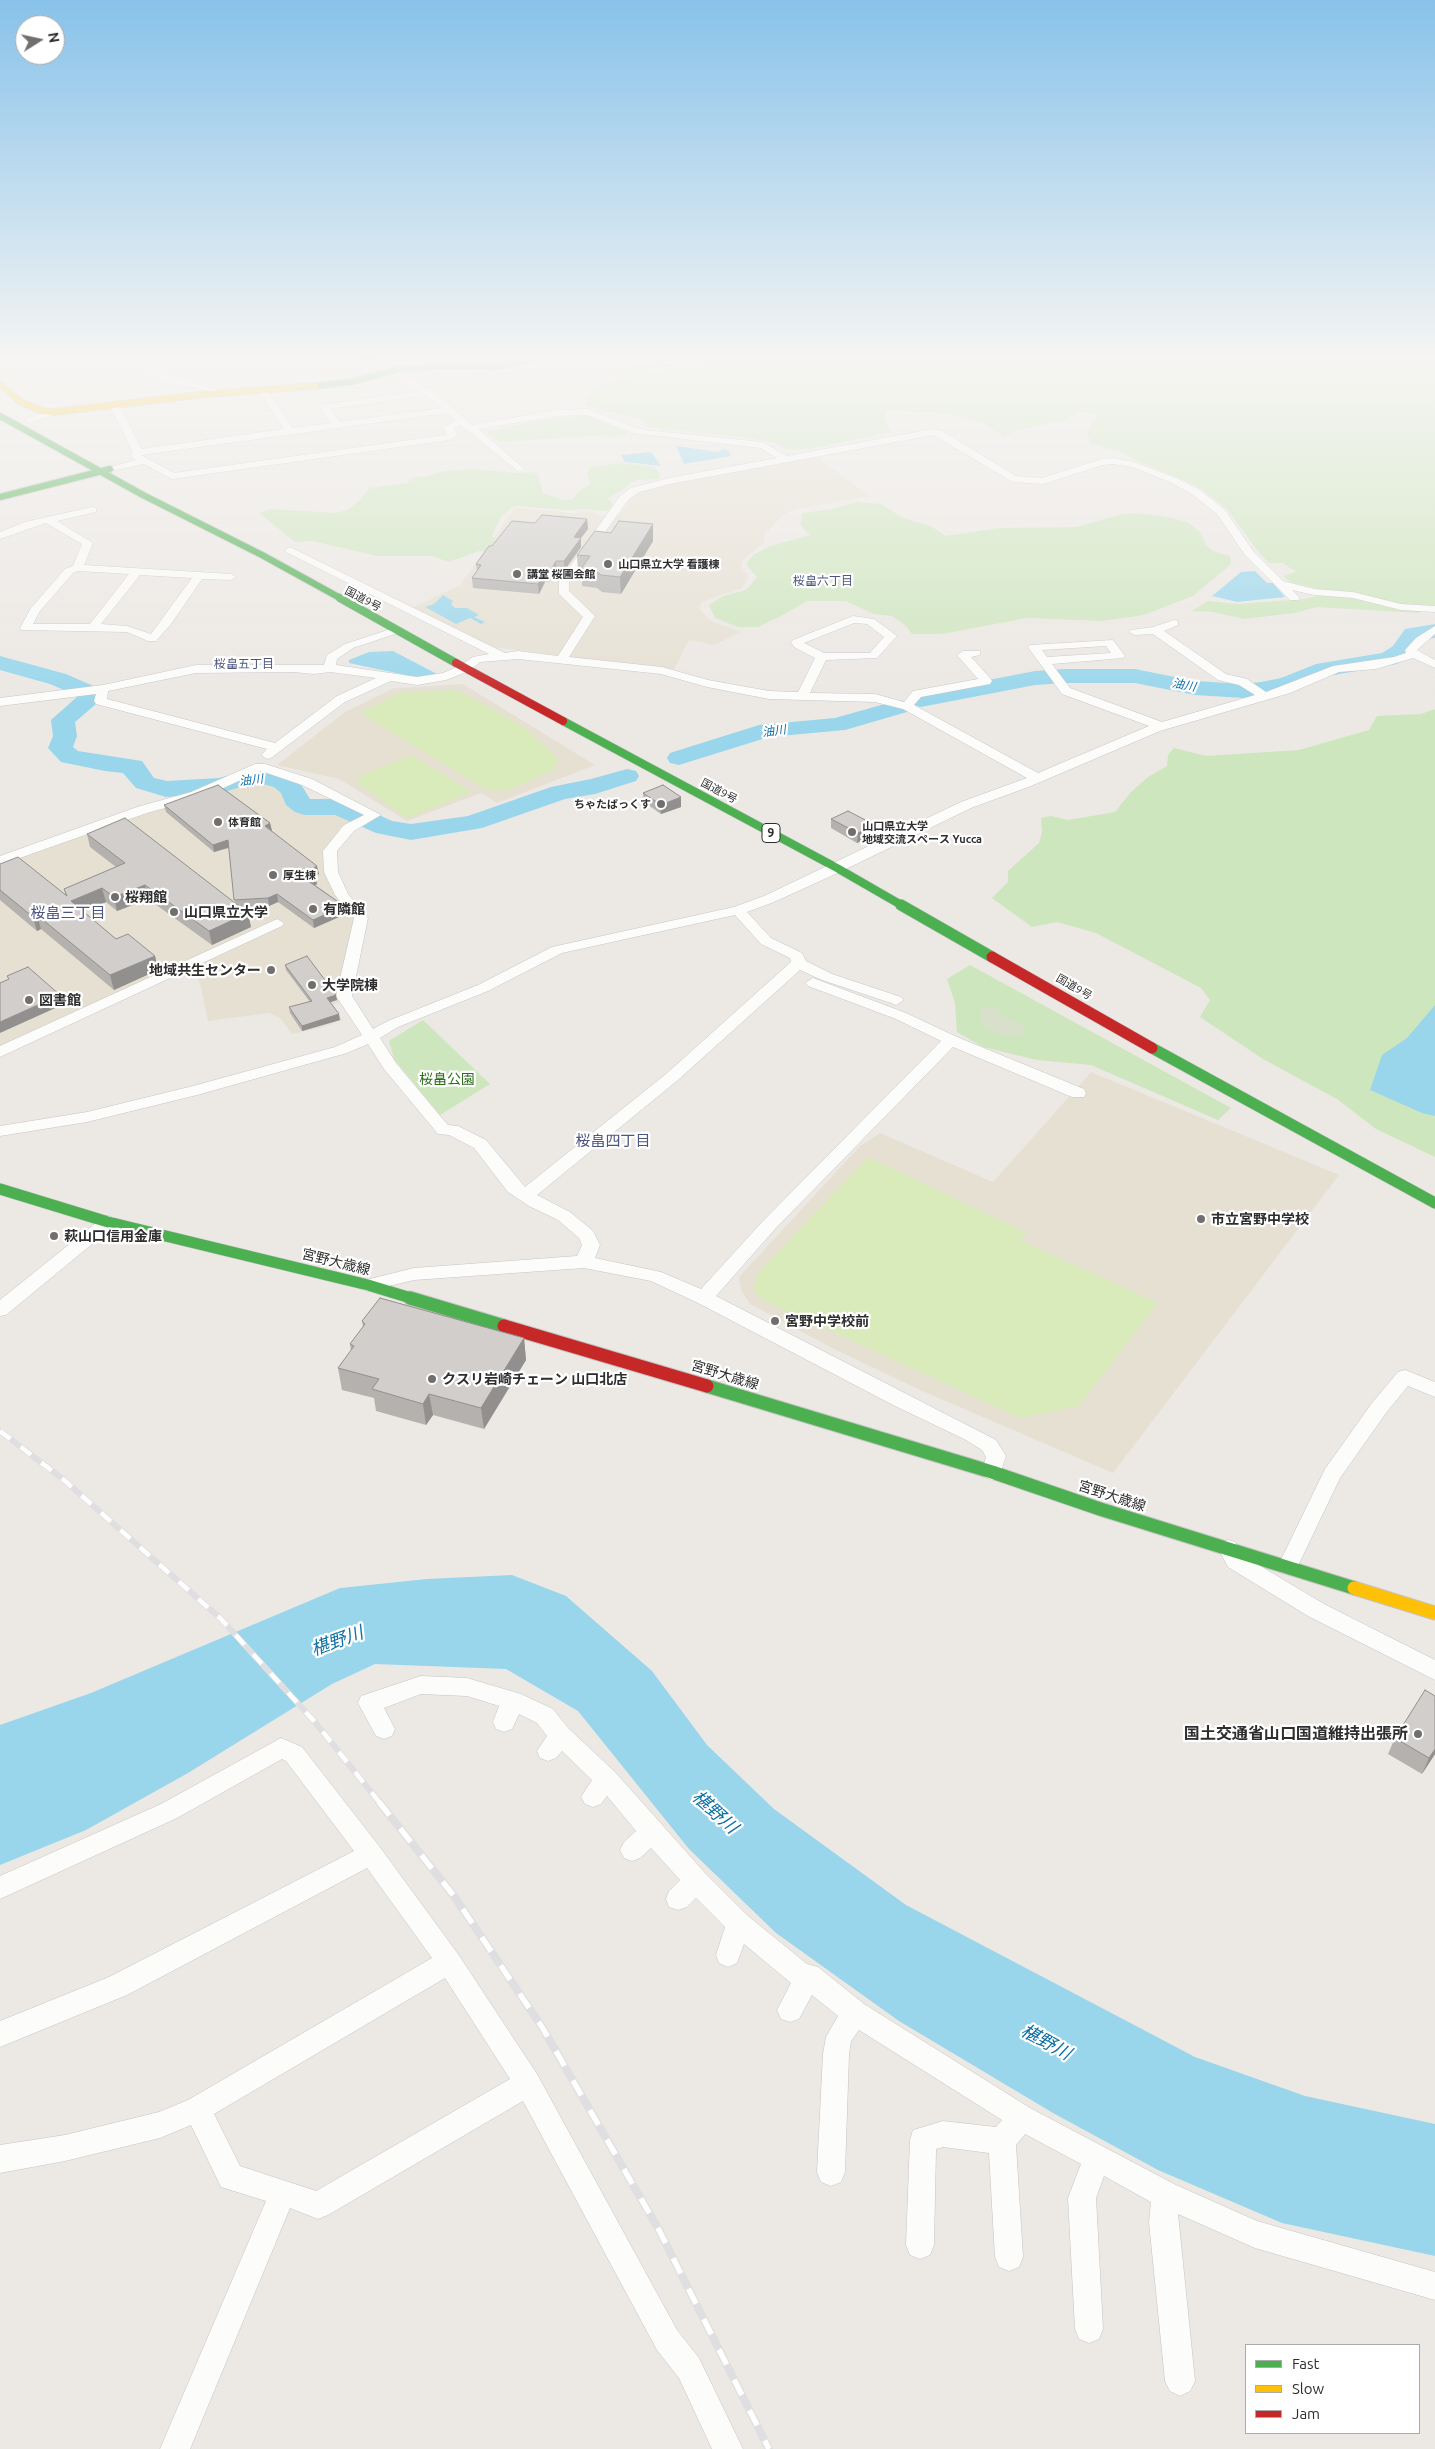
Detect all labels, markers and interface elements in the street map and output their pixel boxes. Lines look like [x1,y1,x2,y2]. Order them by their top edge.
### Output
north arrow [15,15,65,65]
text: N [45,31,63,44]
place label: 山口県立大学 看護棟 [618,557,720,571]
marker: 山口県立大学 看護棟 [602,558,614,570]
place label: 講堂 桜圃会館 [527,567,596,581]
marker: 講堂 桜圃会館 [511,568,523,580]
district label: 桜畠六丁目 [793,574,853,588]
street label: 国道9号 [343,584,383,614]
district label: 桜畠五丁目 [214,657,274,671]
water label: 油川 [1171,676,1197,694]
water label: 油川 [761,722,787,740]
water label: 油川 [238,772,264,788]
street label: 国道9号 [699,776,739,806]
place label: ちゃたばっくす [574,797,651,811]
marker: ちゃたばっくす [655,798,667,810]
place label: 体育館 [228,815,261,829]
marker: 体育館 [212,816,224,828]
place label: 山口県立大学 地域交流スペース Yucca [862,819,982,845]
road number: 9 [762,824,780,842]
marker: 山口県立大学 地域交流スペース Yucca [846,826,858,838]
place label: 厚生棟 [283,868,316,882]
marker: 厚生棟 [267,869,279,881]
place label: 桜翔館 [125,889,167,905]
marker: 桜翔館 [109,891,121,903]
place label: 有隣館 [323,901,365,917]
marker: 有隣館 [307,903,319,915]
district label: 桜畠三丁目 [31,904,105,922]
place label: 山口県立大学 [184,904,268,920]
marker: 山口県立大学 [168,906,180,918]
place label: 地域共生センター [149,962,261,978]
marker: 地域共生センター [265,964,277,976]
street label: 国道9号 [1054,971,1094,1003]
place label: 大学院棟 [322,977,378,993]
marker: 大学院棟 [306,979,318,991]
place label: 図書館 [39,992,81,1008]
marker: 図書館 [23,994,35,1006]
park label: 桜畠公園 [419,1071,475,1087]
district label: 桜畠四丁目 [576,1132,650,1150]
place label: 市立宮野中学校 [1211,1211,1309,1227]
marker: 市立宮野中学校 [1195,1213,1207,1225]
place label: 萩山口信用金庫 [64,1228,162,1244]
marker: 萩山口信用金庫 [48,1230,60,1242]
street label: 宮野大歳線 [300,1245,372,1279]
place label: 宮野中学校前 [785,1313,869,1329]
marker: 宮野中学校前 [769,1315,781,1327]
street label: 宮野大歳線 [689,1357,761,1393]
place label: クスリ岩崎チェーン 山口北店 [442,1371,627,1387]
marker: クスリ岩崎チェーン 山口北店 [426,1373,438,1385]
street label: 宮野大歳線 [1076,1477,1148,1515]
water label: 椹野川 [308,1622,366,1660]
place label: 国土交通省山口国道維持出張所 [1184,1724,1408,1744]
marker: 国土交通省山口国道維持出張所 [1412,1728,1424,1740]
water label: 椹野川 [688,1786,742,1838]
water label: 椹野川 [1017,2019,1075,2065]
legend [1245,2344,1420,2434]
text: Fast [1292,2355,1319,2372]
text: Slow [1292,2380,1324,2397]
text: Jam [1292,2405,1320,2422]

